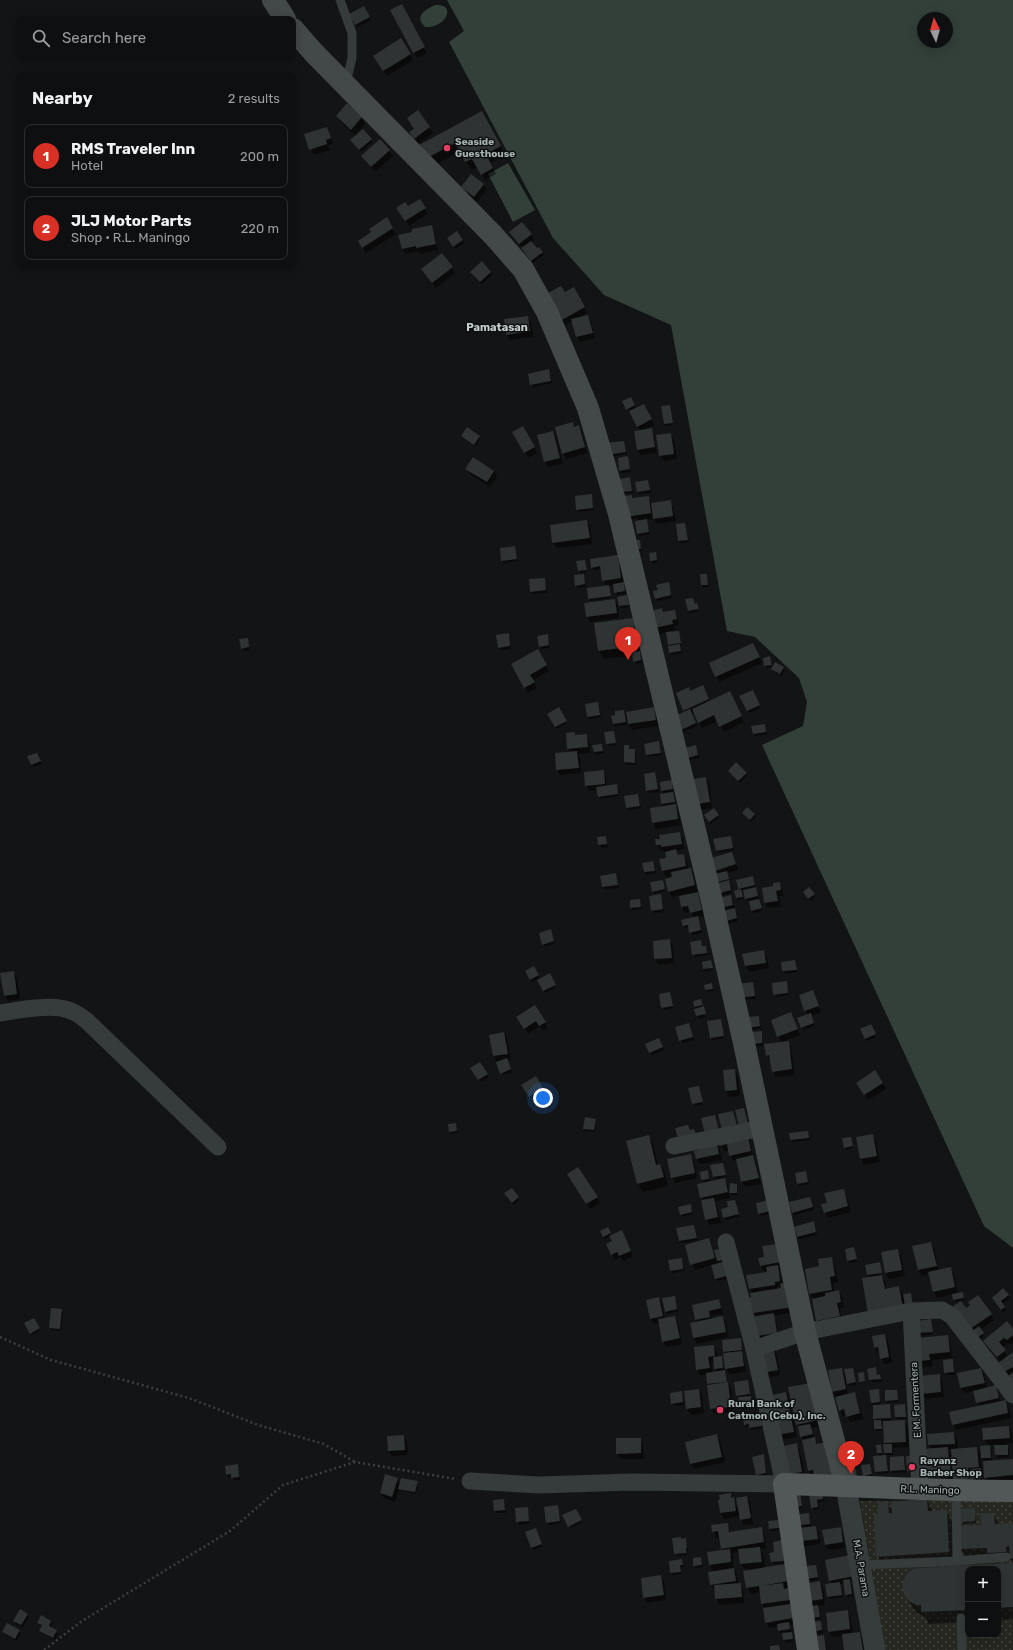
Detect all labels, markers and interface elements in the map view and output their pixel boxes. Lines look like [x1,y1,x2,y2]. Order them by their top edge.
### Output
north arrow [917,12,953,48]
search box [16,16,296,60]
icon: search [30,27,52,49]
text: Search here [62,29,146,47]
text: Nearby [32,88,93,108]
text: 2 results [228,91,280,106]
place label: Seaside Guesthouse [455,136,515,160]
text: RMS Traveler Inn [71,140,195,158]
marker: Seaside Guesthouse [442,143,452,153]
text: 1 [43,149,49,164]
text: 200 m [240,149,279,164]
text: Hotel [71,158,103,173]
text: JLJ Motor Parts [71,212,192,230]
text: 2 [42,221,50,236]
text: 220 m [241,221,279,236]
text: Shop · R.L. Maningo [71,230,190,245]
district label: Pamatasan [466,321,528,334]
pin: 1 [615,627,641,660]
your location [533,1088,553,1108]
street label: E.M. Formentera [908,1362,924,1438]
place label: Rural Bank of Catmon (Cebu), Inc. [728,1398,826,1422]
marker: Rural Bank of Catmon (Cebu), Inc. [715,1405,725,1415]
pin: 2 [838,1441,864,1474]
place label: Rayanz Barber Shop [920,1455,982,1479]
marker: Rayanz Barber Shop [907,1462,917,1472]
street label: R.L. Maningo [900,1483,960,1497]
street label: M.A. Parama [850,1539,872,1597]
map controls [965,1566,1001,1638]
button: + [965,1566,1001,1602]
button: − [965,1602,1001,1638]

